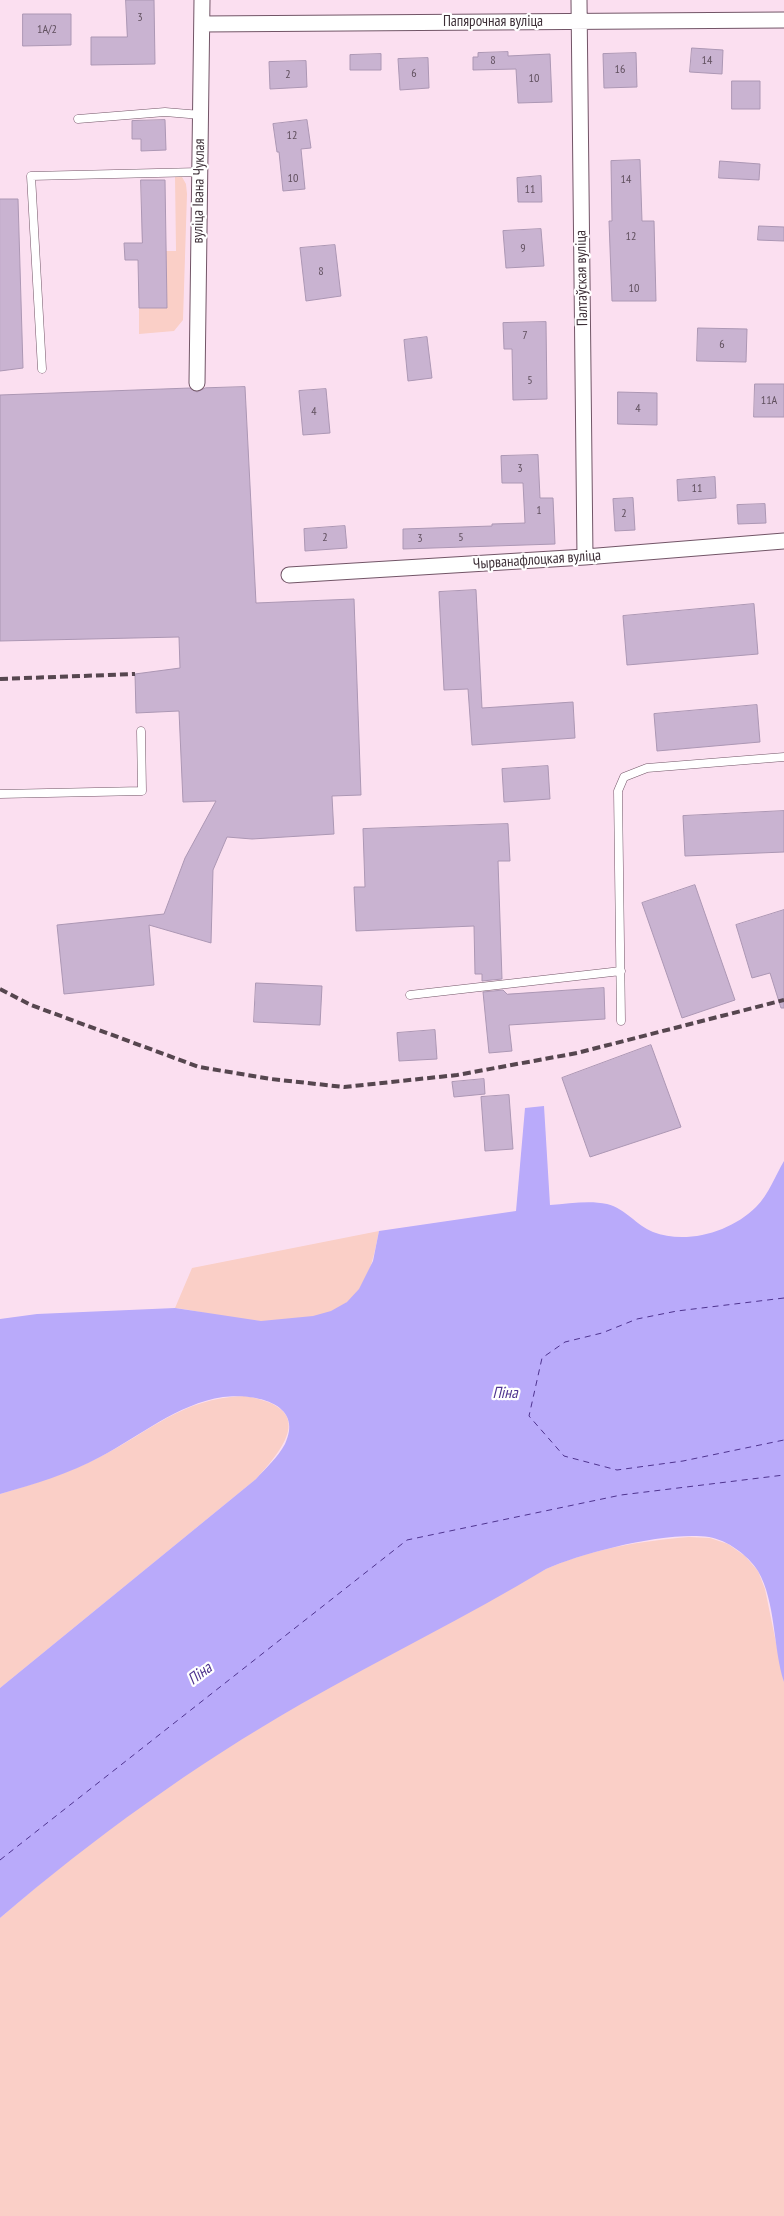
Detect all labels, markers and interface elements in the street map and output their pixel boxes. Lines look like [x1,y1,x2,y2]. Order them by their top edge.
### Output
house number: 3 [137,11,143,25]
street label: Папярочная вуліца [443,13,543,31]
house number: 1А/2 [37,23,57,37]
house number: 8 [490,54,496,68]
house number: 14 [702,54,712,68]
house number: 16 [615,63,625,77]
house number: 6 [411,67,417,81]
house number: 2 [285,68,291,82]
house number: 10 [529,72,539,86]
house number: 12 [287,129,297,143]
street label: вуліца Івана Чуклая [189,138,209,244]
house number: 10 [288,172,298,186]
house number: 14 [621,173,631,187]
house number: 11 [525,183,535,197]
street label: Палтаўская вуліца [572,230,592,326]
house number: 12 [626,230,636,244]
house number: 9 [520,242,526,256]
house number: 8 [318,265,324,279]
house number: 10 [629,282,639,296]
house number: 7 [522,329,528,343]
house number: 6 [719,338,725,352]
house number: 5 [527,374,533,388]
house number: 11А [761,394,777,408]
house number: 4 [635,402,641,416]
house number: 4 [311,405,317,419]
house number: 3 [517,462,523,476]
house number: 11 [692,482,702,496]
house number: 1 [536,504,542,518]
house number: 2 [621,507,627,521]
house number: 2 [322,531,328,545]
house number: 5 [458,531,464,545]
house number: 3 [417,532,423,546]
street label: Чырванафлоцкая вуліца [472,547,602,573]
water label: Піна [492,1383,518,1403]
water label: Піна [184,1659,216,1689]

